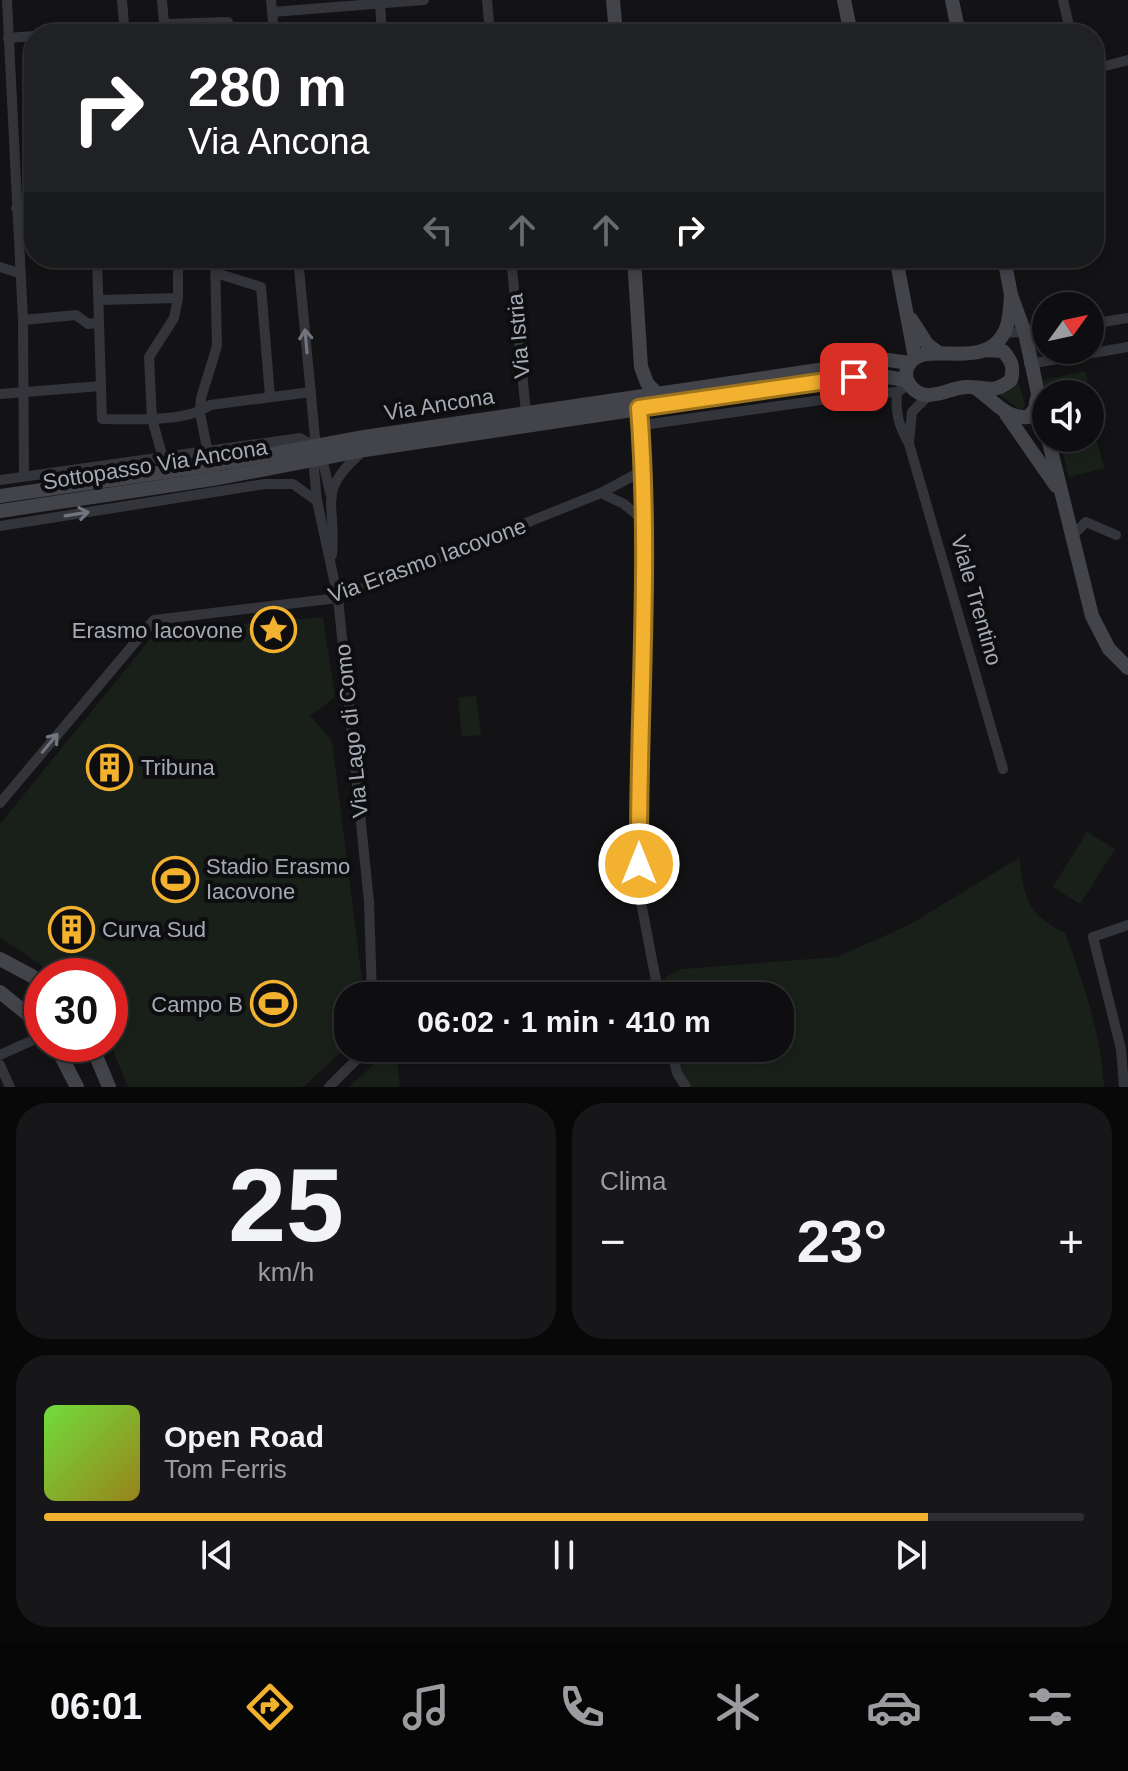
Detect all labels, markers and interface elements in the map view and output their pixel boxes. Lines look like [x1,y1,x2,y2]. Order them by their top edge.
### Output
text: 280 m [188,55,347,118]
icon: right [56,56,160,160]
text: Via Ancona [188,121,370,162]
icon: left [416,208,460,252]
icon: ahead [500,208,544,252]
icon: ahead [584,208,628,252]
icon: right [668,208,712,252]
street label: Via Istria [502,292,535,379]
north arrow [1032,292,1104,364]
map controls [1032,292,1104,452]
one-way arrow [298,328,313,355]
pin [820,343,888,411]
icon: arrive [832,355,876,399]
button: sound [1032,380,1104,452]
street label: Via Ancona [382,383,497,426]
street label: Sottopasso Via Ancona [41,434,270,495]
one-way arrow [64,506,89,521]
street label: Via Erasmo Iacovone [325,513,530,608]
street label: Viale Trentino [946,532,1007,668]
place icon: Erasmo Iacovone [250,606,298,654]
place label: Erasmo Iacovone [72,618,243,643]
street label: Via Lago di Como [330,643,373,819]
one-way arrow [41,733,59,754]
building icon: Tribuna [86,743,134,791]
place label: Tribuna [141,755,216,780]
position arrow [597,822,681,906]
place label: Stadio Erasmo Iacovone [206,854,350,904]
sports icon: Stadio Erasmo Iacovone [151,855,199,903]
building icon: Curva Sud [47,905,95,953]
place label: Curva Sud [102,917,206,942]
speed limit sign: 30 [24,958,128,1062]
sports icon: Campo B [250,980,298,1028]
place label: Campo B [151,992,243,1017]
text: 06:02 · 1 min · 410 m [417,1005,711,1038]
text: 25 [228,1147,344,1263]
text: Clima [600,1166,666,1196]
text: 23° [797,1208,887,1275]
text: − [600,1217,626,1266]
text: + [1058,1217,1084,1266]
text: km/h [258,1257,314,1287]
text: Open Road [164,1420,324,1453]
text: Tom Ferris [164,1454,287,1484]
icon: previous [195,1533,239,1577]
icon: pause [542,1533,586,1577]
icon: next [889,1533,933,1577]
icon: directions [242,1679,298,1735]
icon: music [398,1679,454,1735]
icon: phone [554,1679,610,1735]
icon: climate [710,1679,766,1735]
icon: car [866,1679,922,1735]
icon: filters [1022,1679,1078,1735]
text: 06:01 [50,1686,142,1727]

